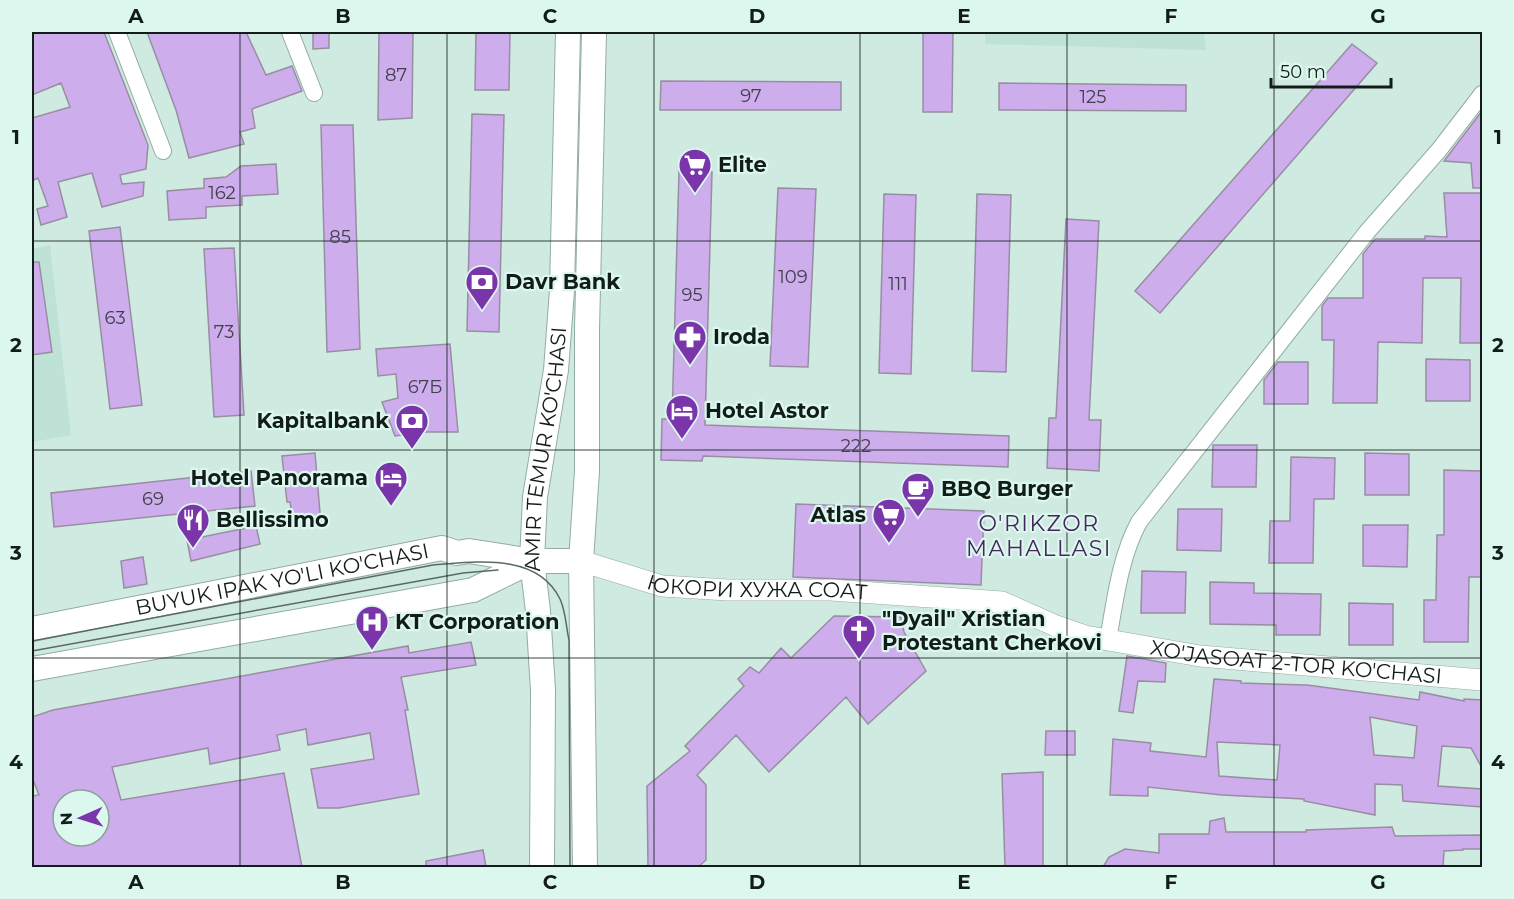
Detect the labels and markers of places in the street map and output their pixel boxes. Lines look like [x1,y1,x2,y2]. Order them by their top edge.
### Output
supermarket icon: Elite [677,147,713,194]
place label: Elite [718,152,767,177]
bank icon: Davr Bank [464,264,500,311]
place label: Davr Bank [505,269,620,294]
pharmacy icon: Iroda [672,319,708,366]
place label: Iroda [713,324,770,349]
hotel icon: Hotel Astor [664,393,700,440]
place label: Hotel Astor [705,398,829,423]
bank icon: Kapitalbank [394,403,430,450]
place label: Kapitalbank [256,408,389,433]
hotel icon: Hotel Panorama [373,460,409,507]
place label: Hotel Panorama [190,465,368,490]
cafe icon: BBQ Burger [900,471,936,518]
place label: BBQ Burger [941,476,1073,501]
supermarket icon: Atlas [871,497,907,544]
restaurant icon: Bellissimo [175,502,211,549]
place label: Atlas [809,502,866,527]
place label: Bellissimo [216,507,329,532]
hospital icon: KT Corporation [354,604,390,651]
place label: "Dyail" Xristian Protestant Cherkovi [882,606,1102,655]
place label: KT Corporation [395,609,560,634]
church icon: "Dyail" Xristian Protestant Cherkovi [841,613,877,660]

